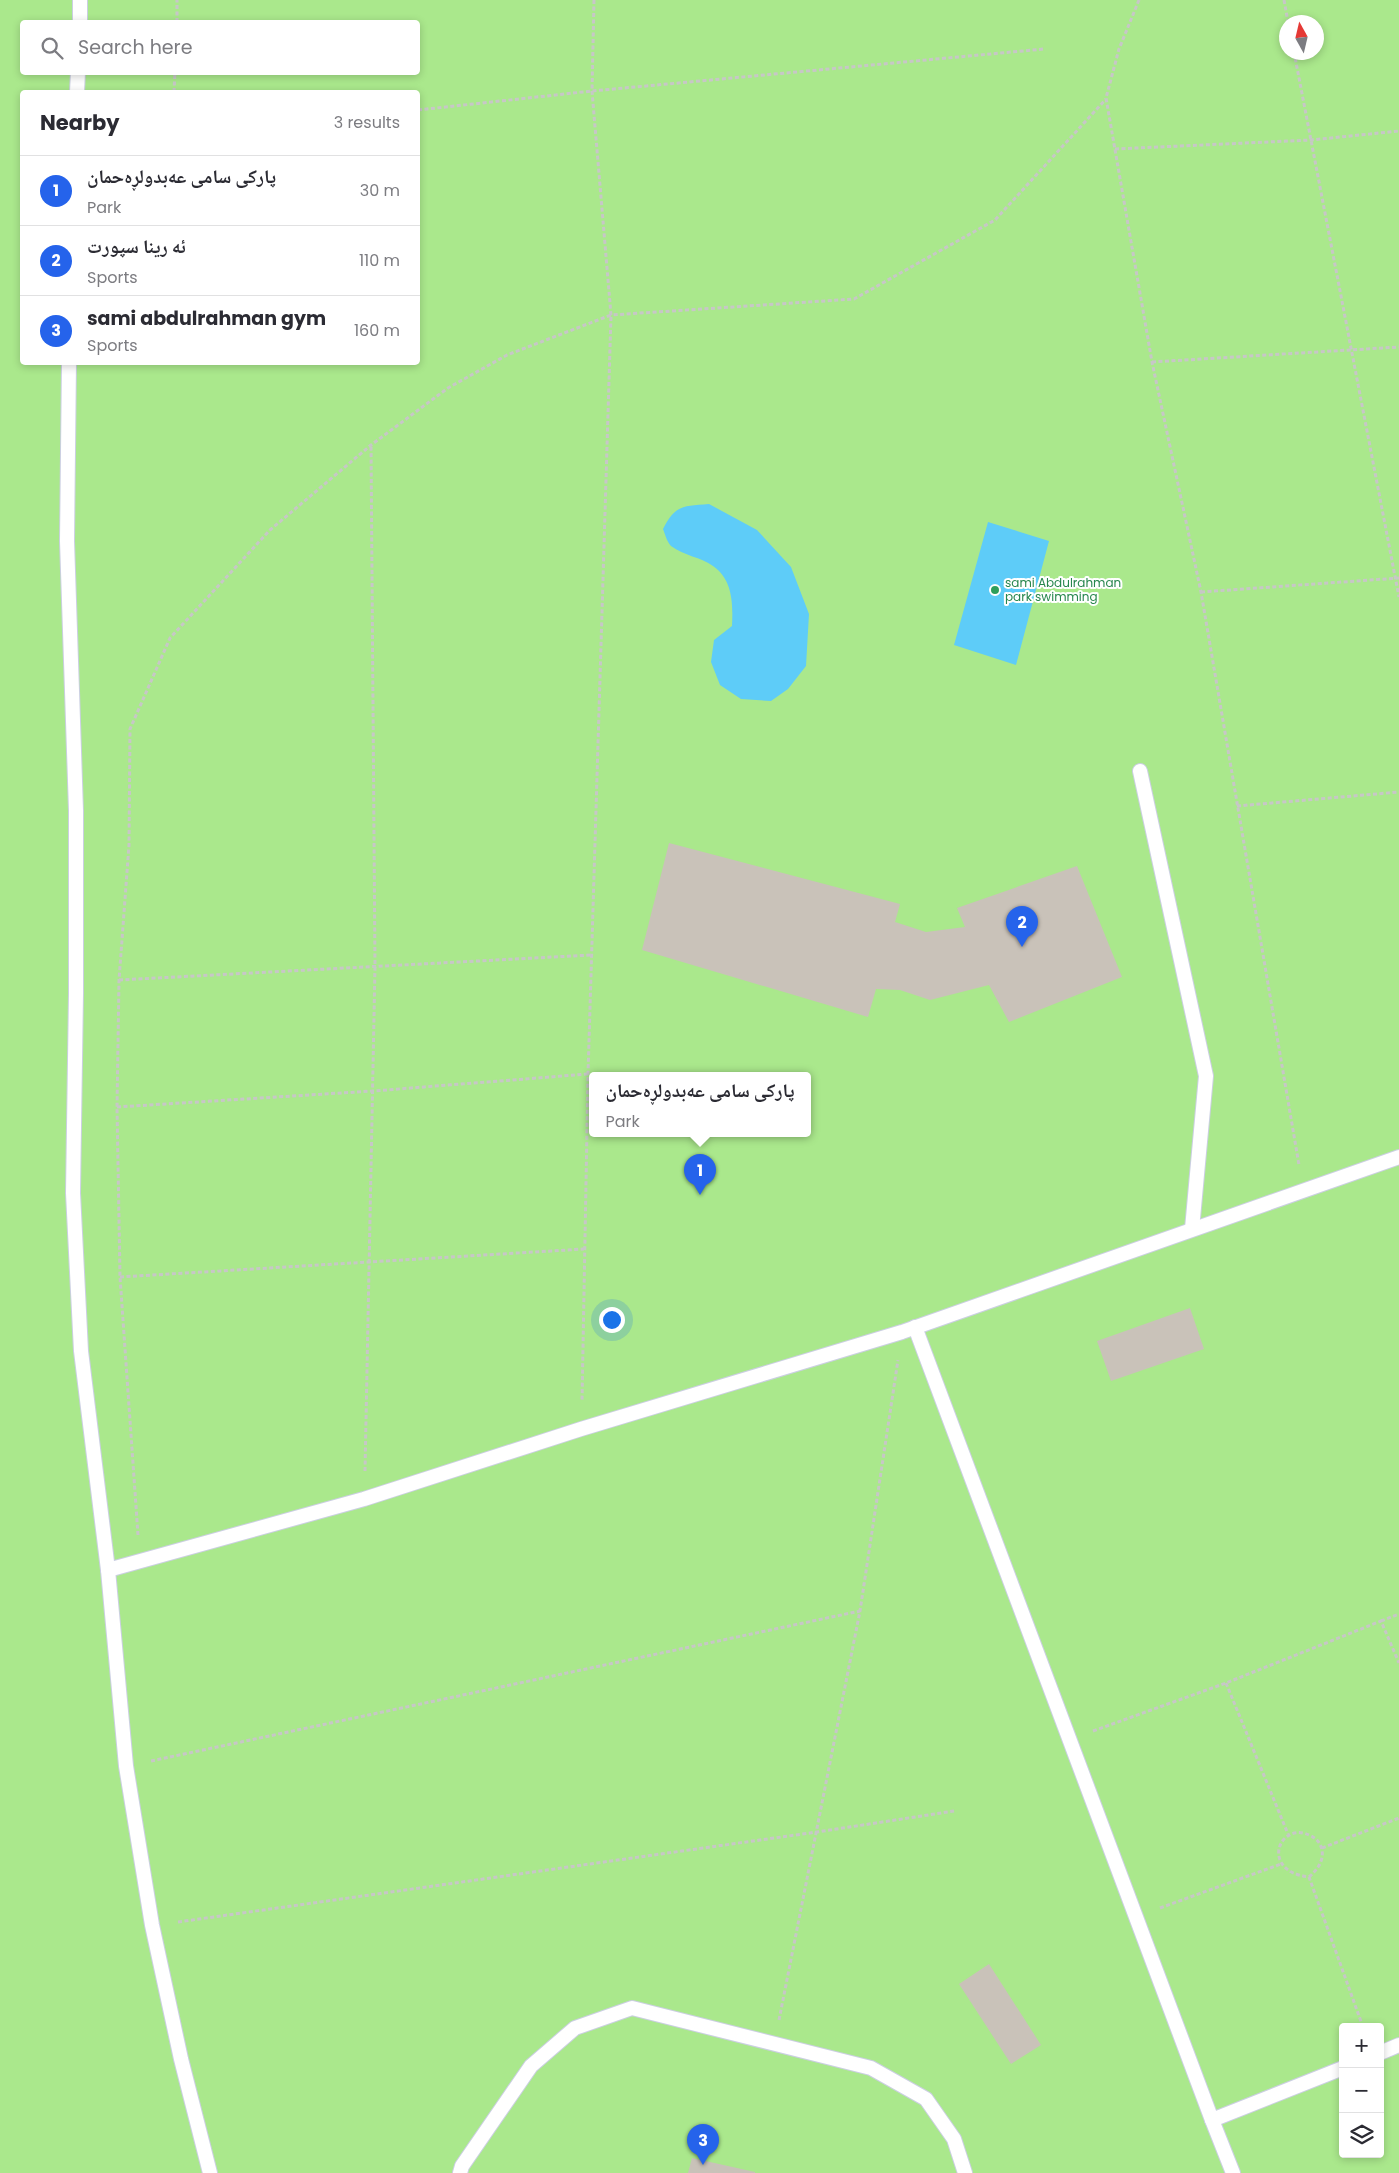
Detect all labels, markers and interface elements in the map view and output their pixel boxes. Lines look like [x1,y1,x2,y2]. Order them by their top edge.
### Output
north arrow [1279,15,1324,60]
search box [20,20,420,75]
icon: search [38,34,66,62]
text: Search here [78,34,192,61]
text: Nearby [40,108,120,137]
text: 3 results [334,111,400,134]
text: پارکی سامی عەبدولڕەحمان [87,163,276,190]
text: 1 [53,179,59,202]
text: 30 m [360,179,400,202]
text: Park [87,196,121,219]
text: ئه رينا سپورت [87,233,186,260]
text: 2 [51,249,61,272]
text: 110 m [359,249,400,272]
text: Sports [87,266,138,289]
text: sami abdulrahman gym [87,305,326,332]
text: 3 [51,319,61,342]
text: 160 m [354,319,400,342]
text: Sports [87,334,138,357]
place label: sami Abdulrahman park swimming [1005,574,1121,605]
marker: sami Abdulrahman park swimming [989,584,1001,596]
pin: 2 [1006,906,1038,947]
popup [589,1072,811,1137]
text: پارکی سامی عەبدولڕەحمان [606,1077,795,1104]
text: Park [606,1110,640,1133]
pin: 1 [684,1154,716,1195]
your location [599,1307,625,1333]
map controls [1339,2023,1384,2158]
button: + [1339,2023,1384,2068]
button: − [1339,2068,1384,2113]
button: layers [1339,2113,1384,2158]
pin: 3 [687,2124,719,2165]

